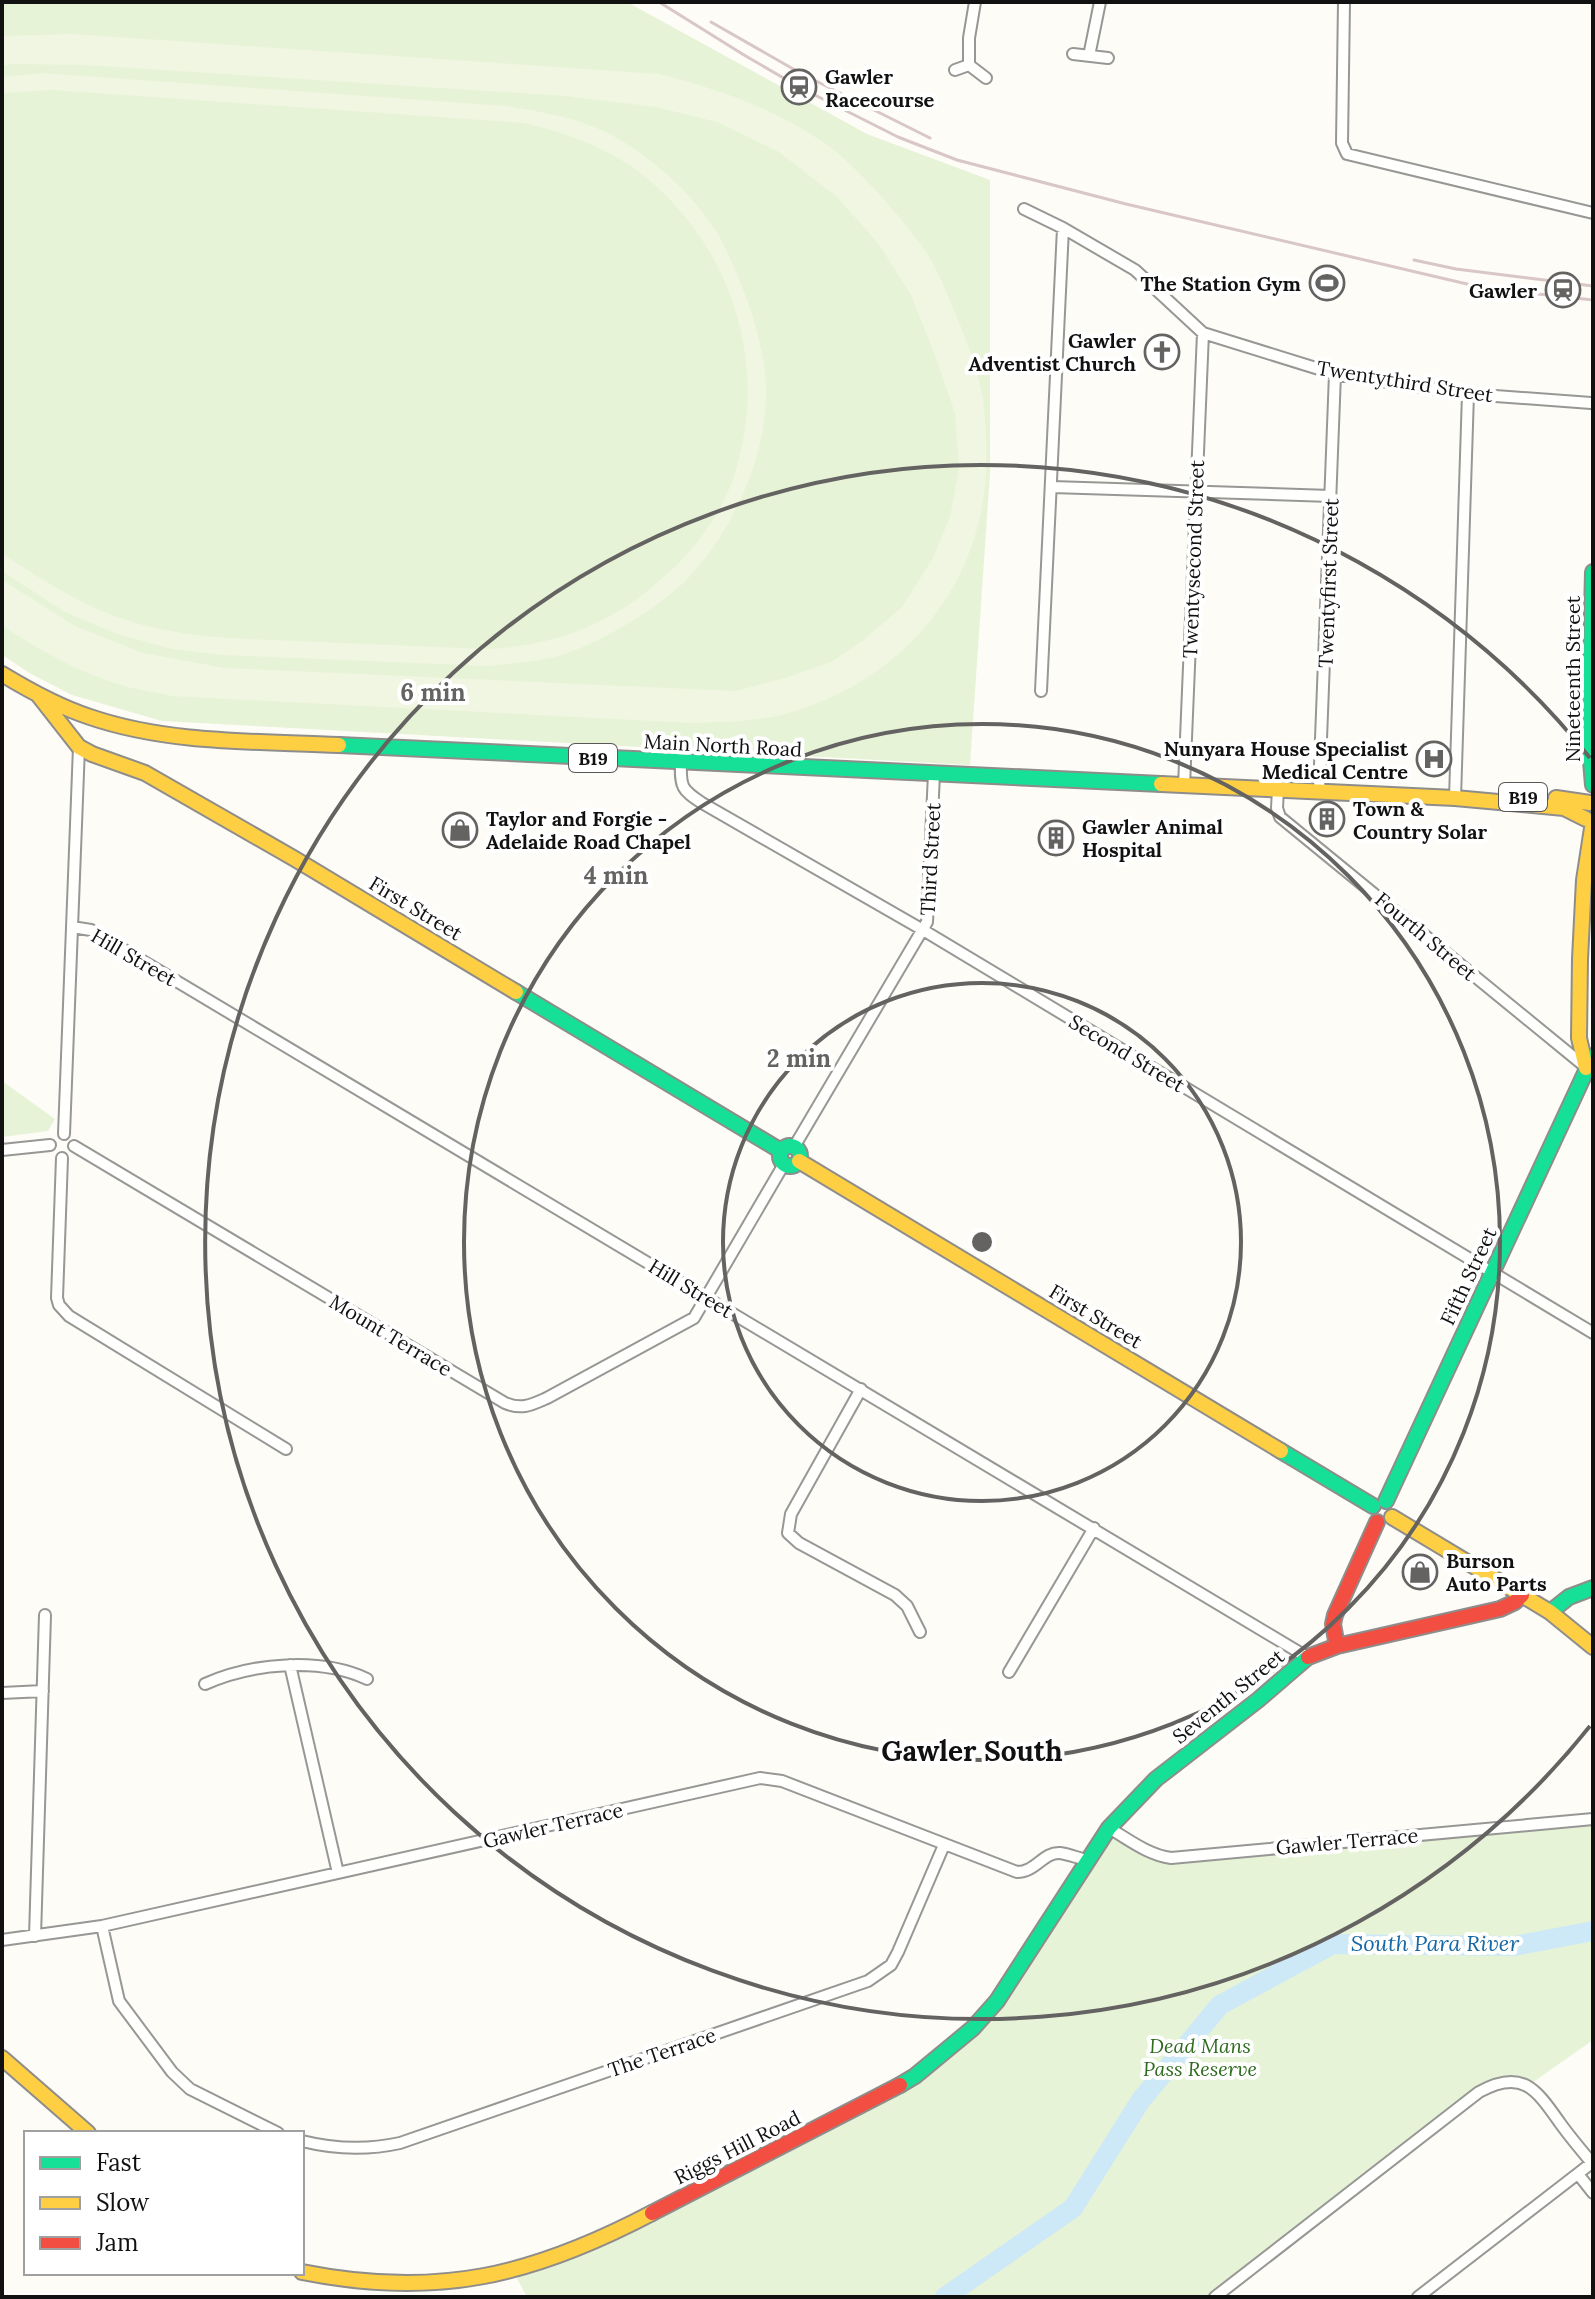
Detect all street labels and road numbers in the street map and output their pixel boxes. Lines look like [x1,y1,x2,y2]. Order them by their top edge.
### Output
street label: Twentythird Street [1315,355,1495,407]
street label: Twentysecond Street [1177,459,1209,658]
street label: Twentyfirst Street [1313,497,1343,668]
street label: Nineteenth Street [1560,595,1585,762]
street label: Main North Road [643,728,803,762]
road number: B19 [569,744,617,772]
road number: B19 [1499,783,1547,811]
street label: Third Street [915,802,945,916]
street label: First Street [365,870,467,946]
street label: Fourth Street [1370,886,1482,986]
street label: Hill Street [87,923,181,991]
street label: Second Street [1065,1009,1190,1097]
street label: Fifth Street [1434,1223,1502,1329]
street label: Hill Street [644,1253,738,1323]
street label: First Street [1045,1278,1147,1354]
street label: Mount Terrace [325,1289,457,1381]
street label: Seventh Street [1167,1643,1289,1749]
street label: Gawler Terrace [481,1797,626,1853]
street label: Gawler Terrace [1275,1822,1419,1860]
street label: The Terrace [605,2022,719,2082]
street label: Riggs Hill Road [670,2104,804,2190]

